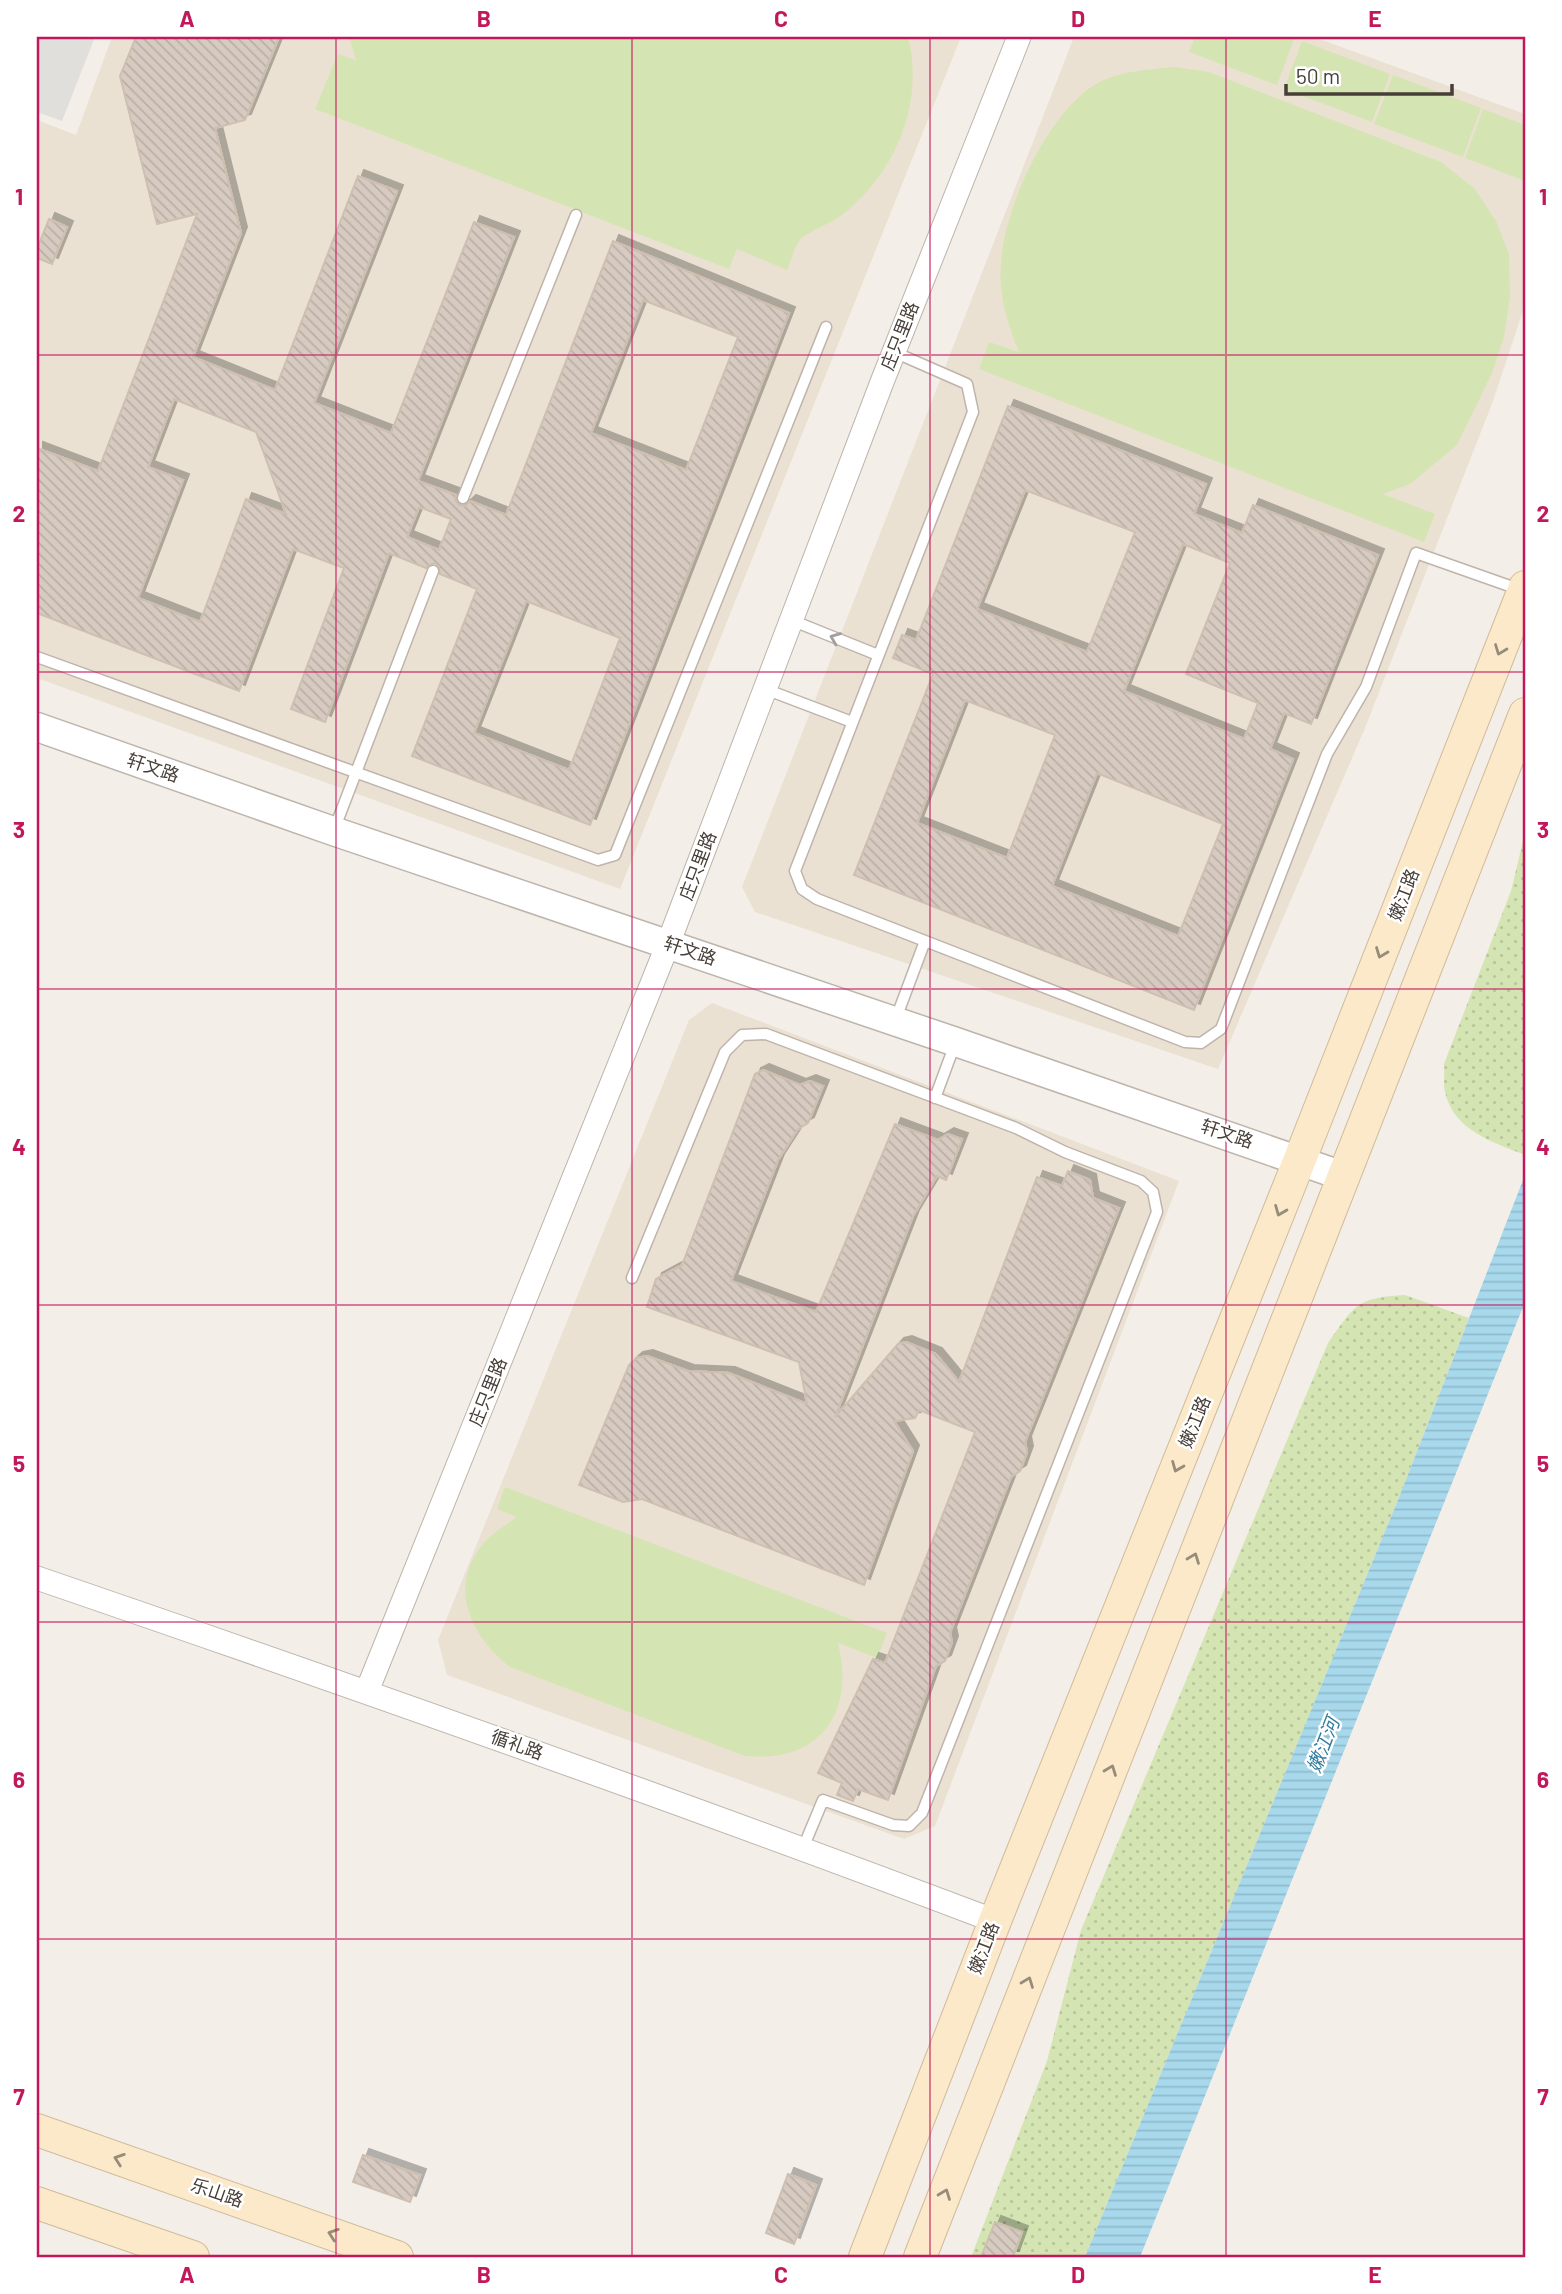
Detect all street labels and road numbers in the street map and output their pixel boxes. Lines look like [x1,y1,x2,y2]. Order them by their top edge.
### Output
street label: 庄只里路 [875,298,923,373]
street label: 轩文路 [124,748,182,786]
street label: 庄只里路 [674,828,720,903]
street label: 嫩江路 [1383,865,1423,924]
street label: 轩文路 [661,931,719,969]
street label: 轩文路 [1198,1114,1256,1152]
street label: 庄只里路 [463,1354,511,1429]
street label: 嫩江路 [1174,1392,1214,1451]
street label: 循礼路 [488,1724,546,1764]
street label: 嫩江路 [963,1918,1003,1977]
street label: 乐山路 [188,2173,246,2211]

